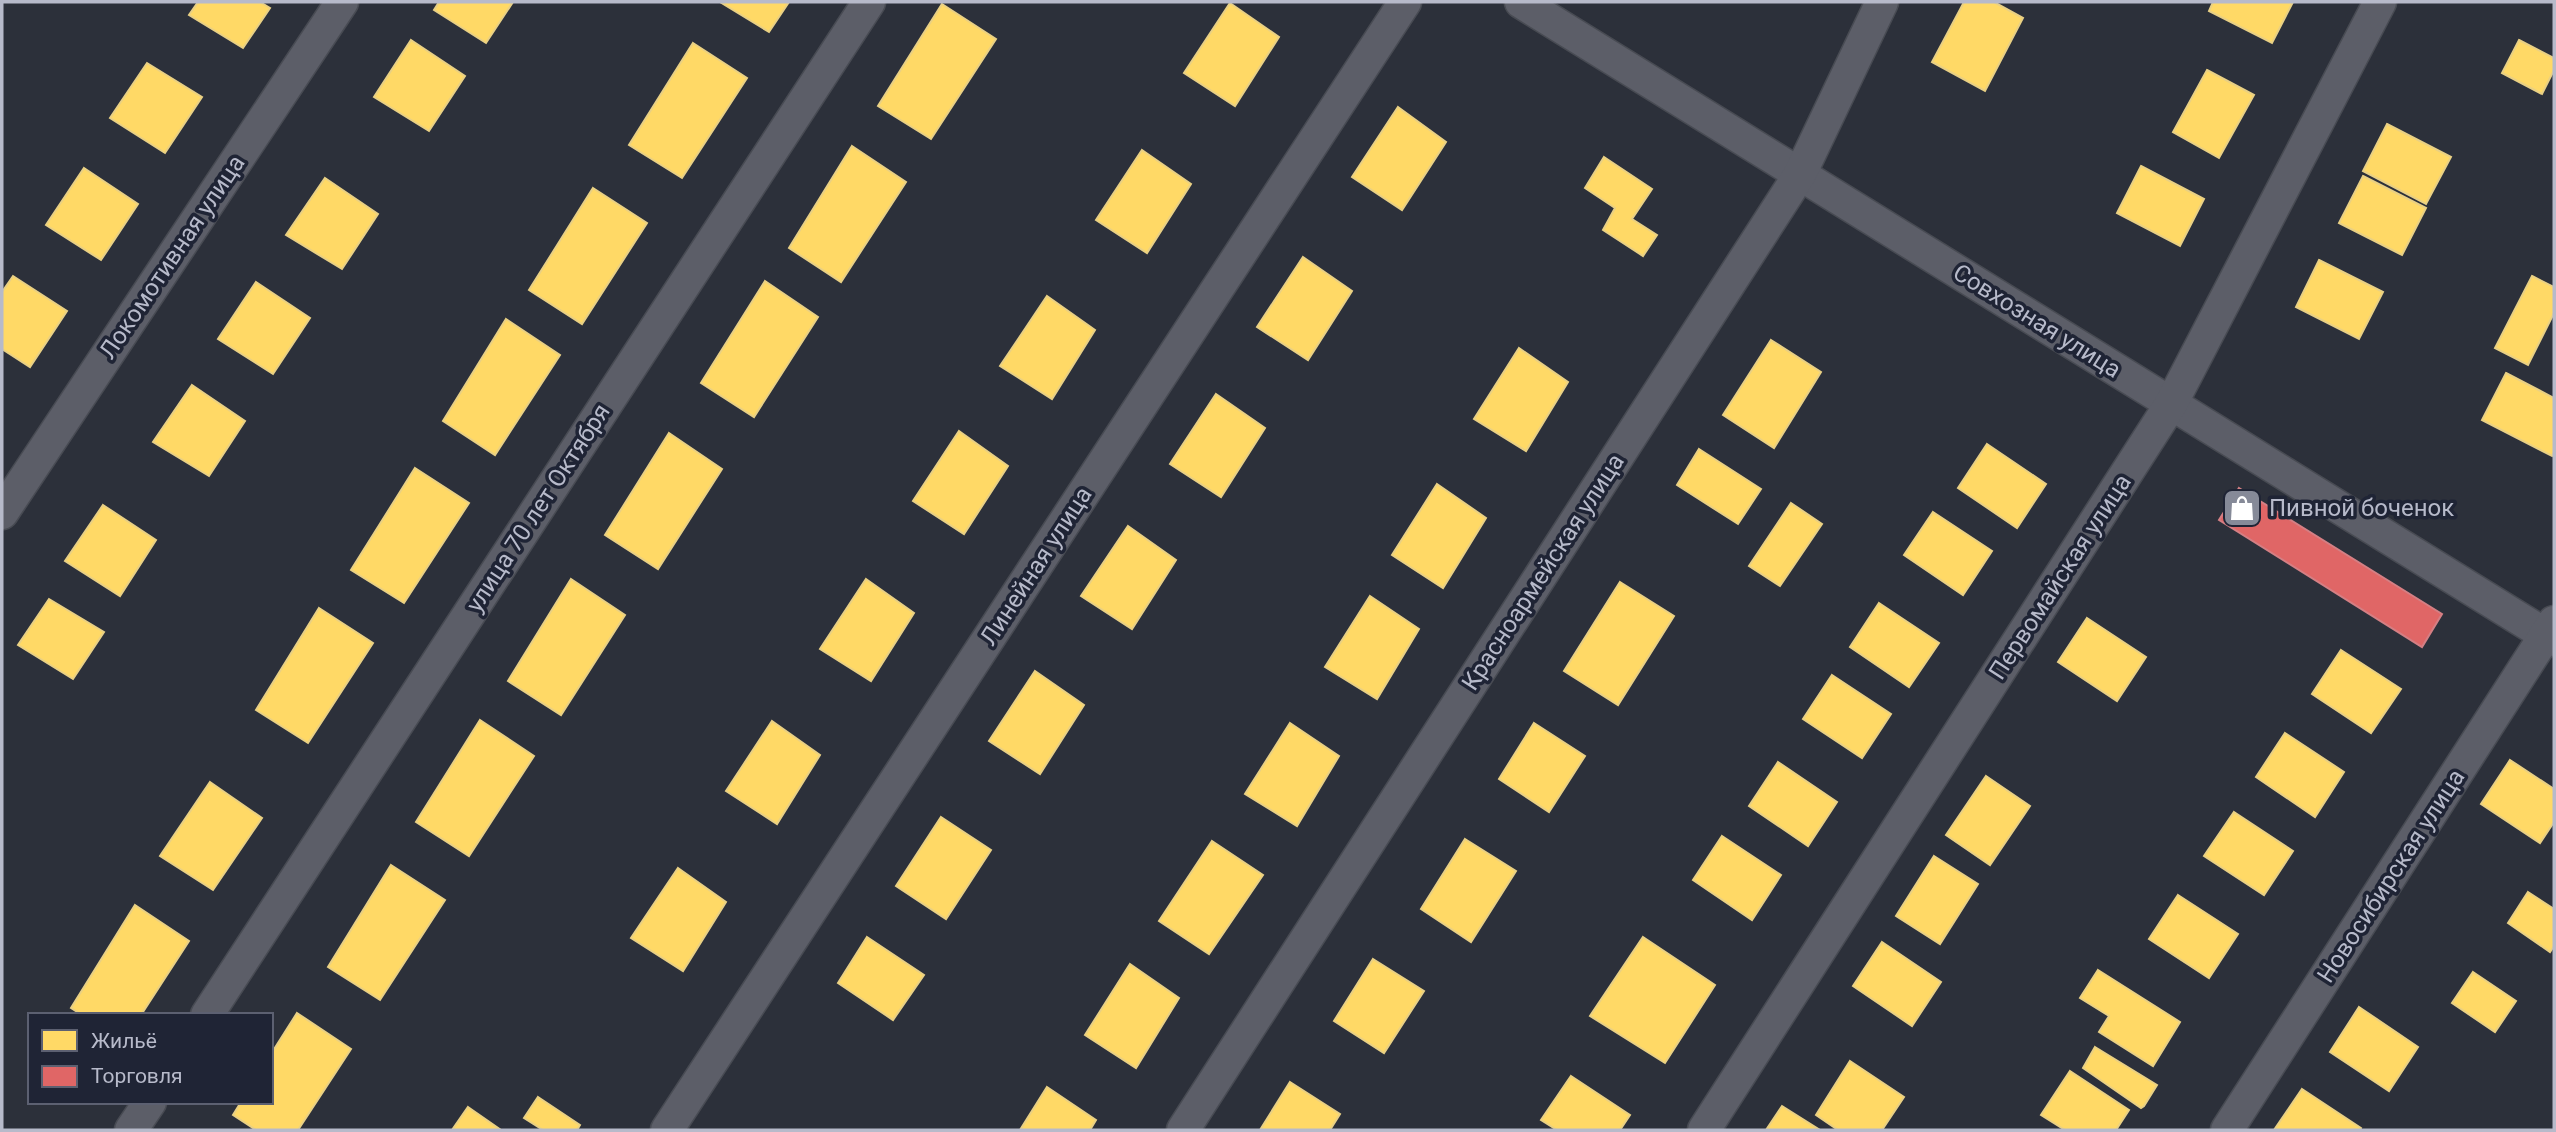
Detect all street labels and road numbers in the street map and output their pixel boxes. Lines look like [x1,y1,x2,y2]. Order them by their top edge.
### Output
street label: Локомотивная улица [93,150,251,364]
street label: Совхозная улица [1948,258,2126,384]
street label: улица 70 лет Октября [460,399,616,617]
street label: Красноармейская улица [1456,449,1630,695]
street label: Первомайская улица [1983,469,2137,685]
street label: Линейная улица [974,482,1098,650]
street label: Новосибирская улица [2312,764,2470,988]

